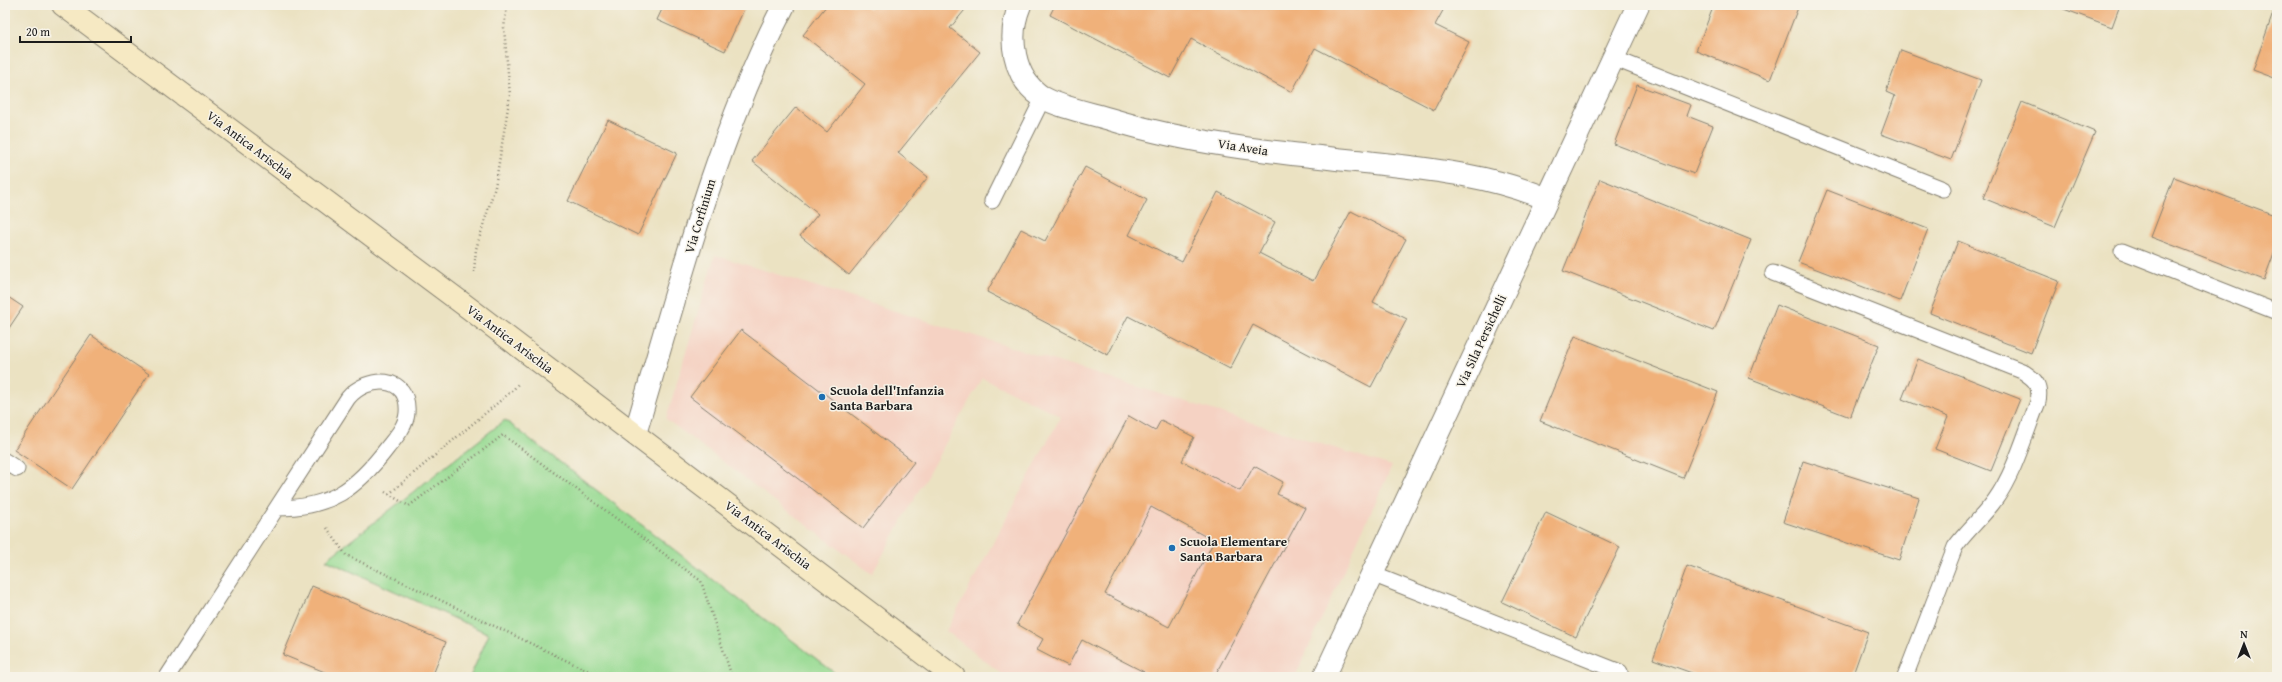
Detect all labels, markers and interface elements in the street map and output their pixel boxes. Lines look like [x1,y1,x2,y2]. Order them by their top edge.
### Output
scale bar [20,18,131,44]
text: 20 m [26,23,50,40]
street label: Via Antica Arischia [203,106,298,184]
street label: Via Aveia [1217,134,1270,160]
street label: Via Corfinium [680,176,720,255]
street label: Via Sila Persichelli [1451,291,1511,391]
street label: Via Antica Arischia [463,300,558,378]
place label: Scuola dell'Infanzia Santa Barbara [830,381,944,415]
marker: Scuola dell'Infanzia Santa Barbara [817,392,827,402]
street label: Via Antica Arischia [721,496,816,574]
place label: Scuola Elementare Santa Barbara [1180,532,1287,566]
marker: Scuola Elementare Santa Barbara [1167,543,1177,553]
north arrow [2224,624,2264,664]
text: N [2240,626,2248,642]

